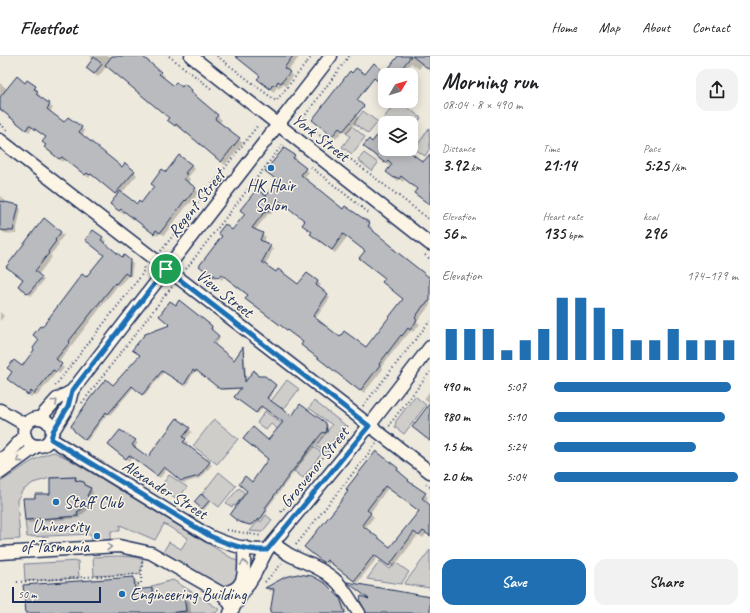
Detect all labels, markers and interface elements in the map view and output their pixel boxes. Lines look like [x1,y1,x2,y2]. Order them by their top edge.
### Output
text: Fleetfoot [20,16,77,40]
text: Home [551,19,577,36]
text: Map [599,19,620,36]
text: About [642,19,670,36]
text: Contact [692,19,730,36]
north arrow [378,68,418,108]
map controls [378,68,418,156]
text: Morning run [442,68,538,96]
button: share [696,69,738,111]
text: 08:04 · 8 × 490 m [442,97,523,113]
street label: York Street [288,109,355,168]
button: layers [378,116,418,156]
text: Distance [442,141,475,155]
text: Time [543,141,560,155]
text: Pace [643,141,660,155]
text: 3.92 [442,155,468,176]
text: 21:14 [543,155,577,176]
text: 5:25 [643,155,669,176]
text: km [468,160,482,174]
text: /km [669,160,686,174]
street label: Regent Street [163,163,231,241]
marker: HK Hair Salon [266,163,276,173]
place label: HK Hair Salon [247,175,297,216]
text: Elevation [442,209,476,223]
text: Heart rate [543,209,583,223]
text: kcal [643,209,658,223]
text: 56 [442,223,457,244]
text: 135 [543,223,565,244]
text: 296 [643,223,666,244]
text: m [457,228,466,242]
text: bpm [565,228,583,242]
pin [149,252,183,286]
icon: arrive [155,258,177,280]
street label: View Street [192,265,259,324]
text: Elevation [442,268,482,284]
text: 174–179 m [687,268,738,284]
text: 490 m [442,379,470,395]
text: 5:07 [506,379,526,395]
one-way arrow [50,399,58,407]
text: 980 m [442,409,470,425]
text: 5:10 [506,409,526,425]
street label: Grosvenor Street [275,421,355,512]
text: 1.5 km [442,439,472,455]
text: 5:24 [506,439,526,455]
one-way arrow [16,455,23,462]
street label: Alexander Street [118,455,213,525]
text: 2.0 km [442,469,472,485]
text: 5:04 [506,469,526,485]
place label: Staff Club [64,492,125,513]
marker: Staff Club [51,497,61,507]
place label: University of Tasmania [21,516,90,557]
marker: University of Tasmania [92,531,102,541]
one-way arrow [106,542,112,551]
button: Save [442,559,586,605]
button: Share [594,559,738,605]
one-way arrow [240,560,248,566]
place label: Engineering Building [130,584,247,605]
scale bar [12,585,101,604]
text: 50 m [18,587,37,601]
marker: Engineering Building [117,589,127,599]

